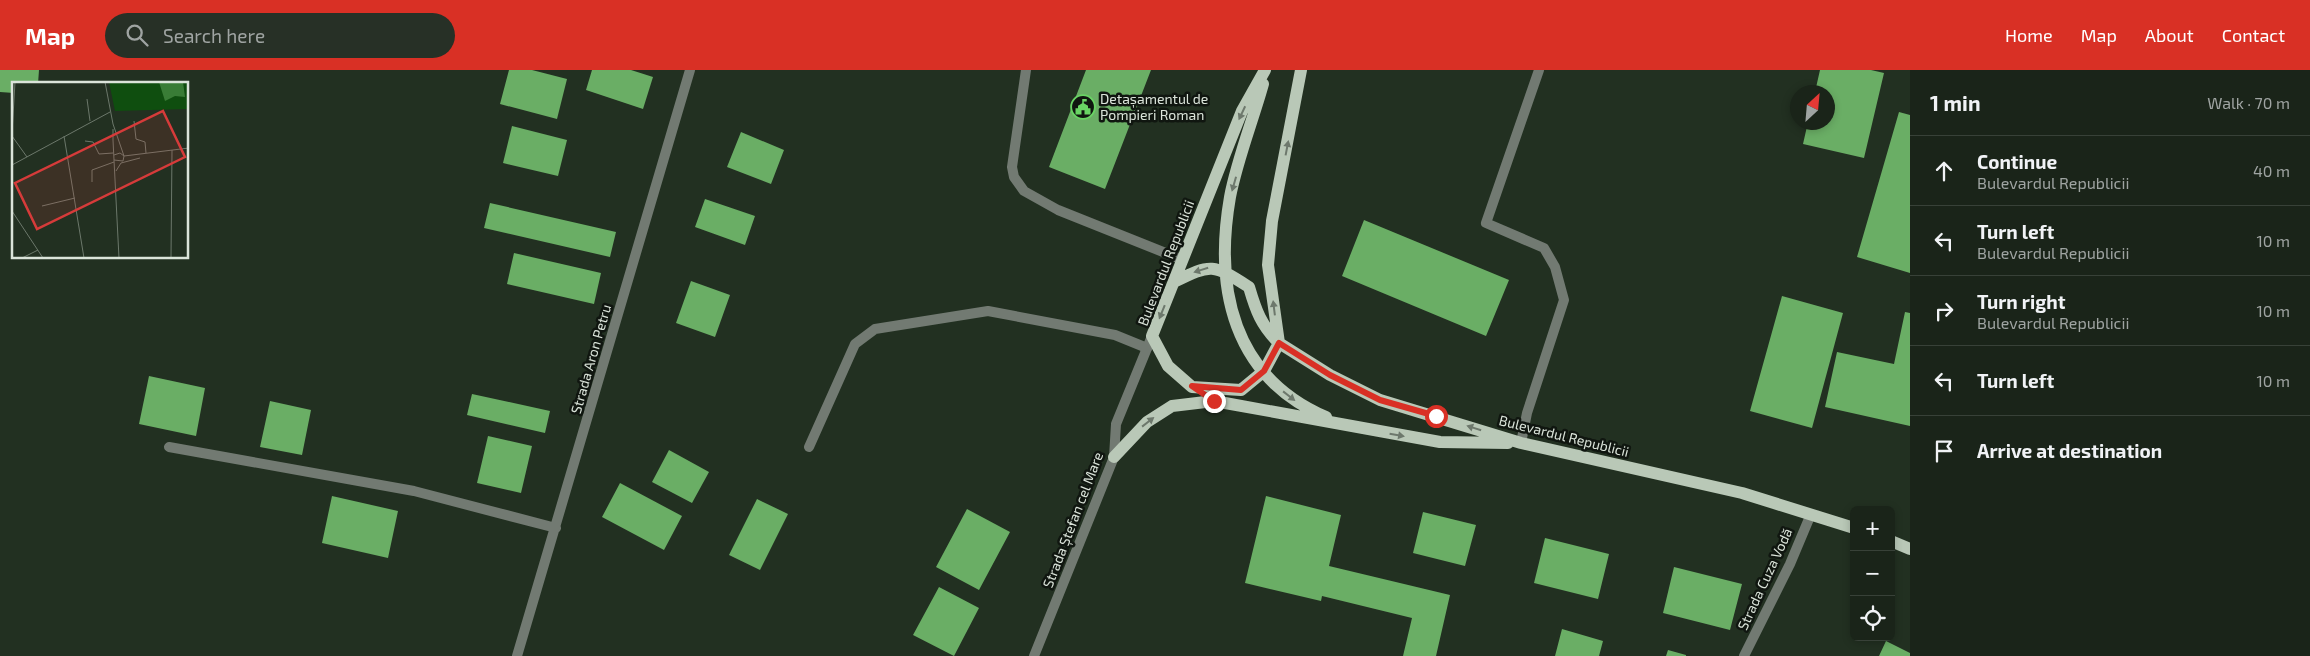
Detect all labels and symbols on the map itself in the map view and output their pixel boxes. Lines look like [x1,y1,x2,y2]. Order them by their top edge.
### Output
inset map [12,82,189,259]
north arrow [1790,85,1835,130]
place label: Detașamentul de Pompieri Roman [1100,90,1208,123]
public building icon: Detașamentul de Pompieri Roman [1070,94,1096,120]
one-way arrow [1238,106,1246,120]
one-way arrow [1283,140,1291,156]
one-way arrow [1230,176,1238,192]
street label: Bulevardul Republicii [1134,198,1197,328]
one-way arrow [1193,267,1208,275]
one-way arrow [1270,300,1278,316]
street label: Strada Aron Petru [567,302,614,415]
one-way arrow [1157,305,1165,319]
route end [1203,390,1226,413]
one-way arrow [1282,390,1295,401]
route start [1425,405,1448,428]
street label: Bulevardul Republicii [1497,411,1631,460]
one-way arrow [1141,417,1154,428]
one-way arrow [1467,424,1482,432]
one-way arrow [1389,431,1405,439]
street label: Strada Ștefan cel Mare [1039,449,1107,591]
street label: Strada Cuza Vodă [1734,525,1796,632]

